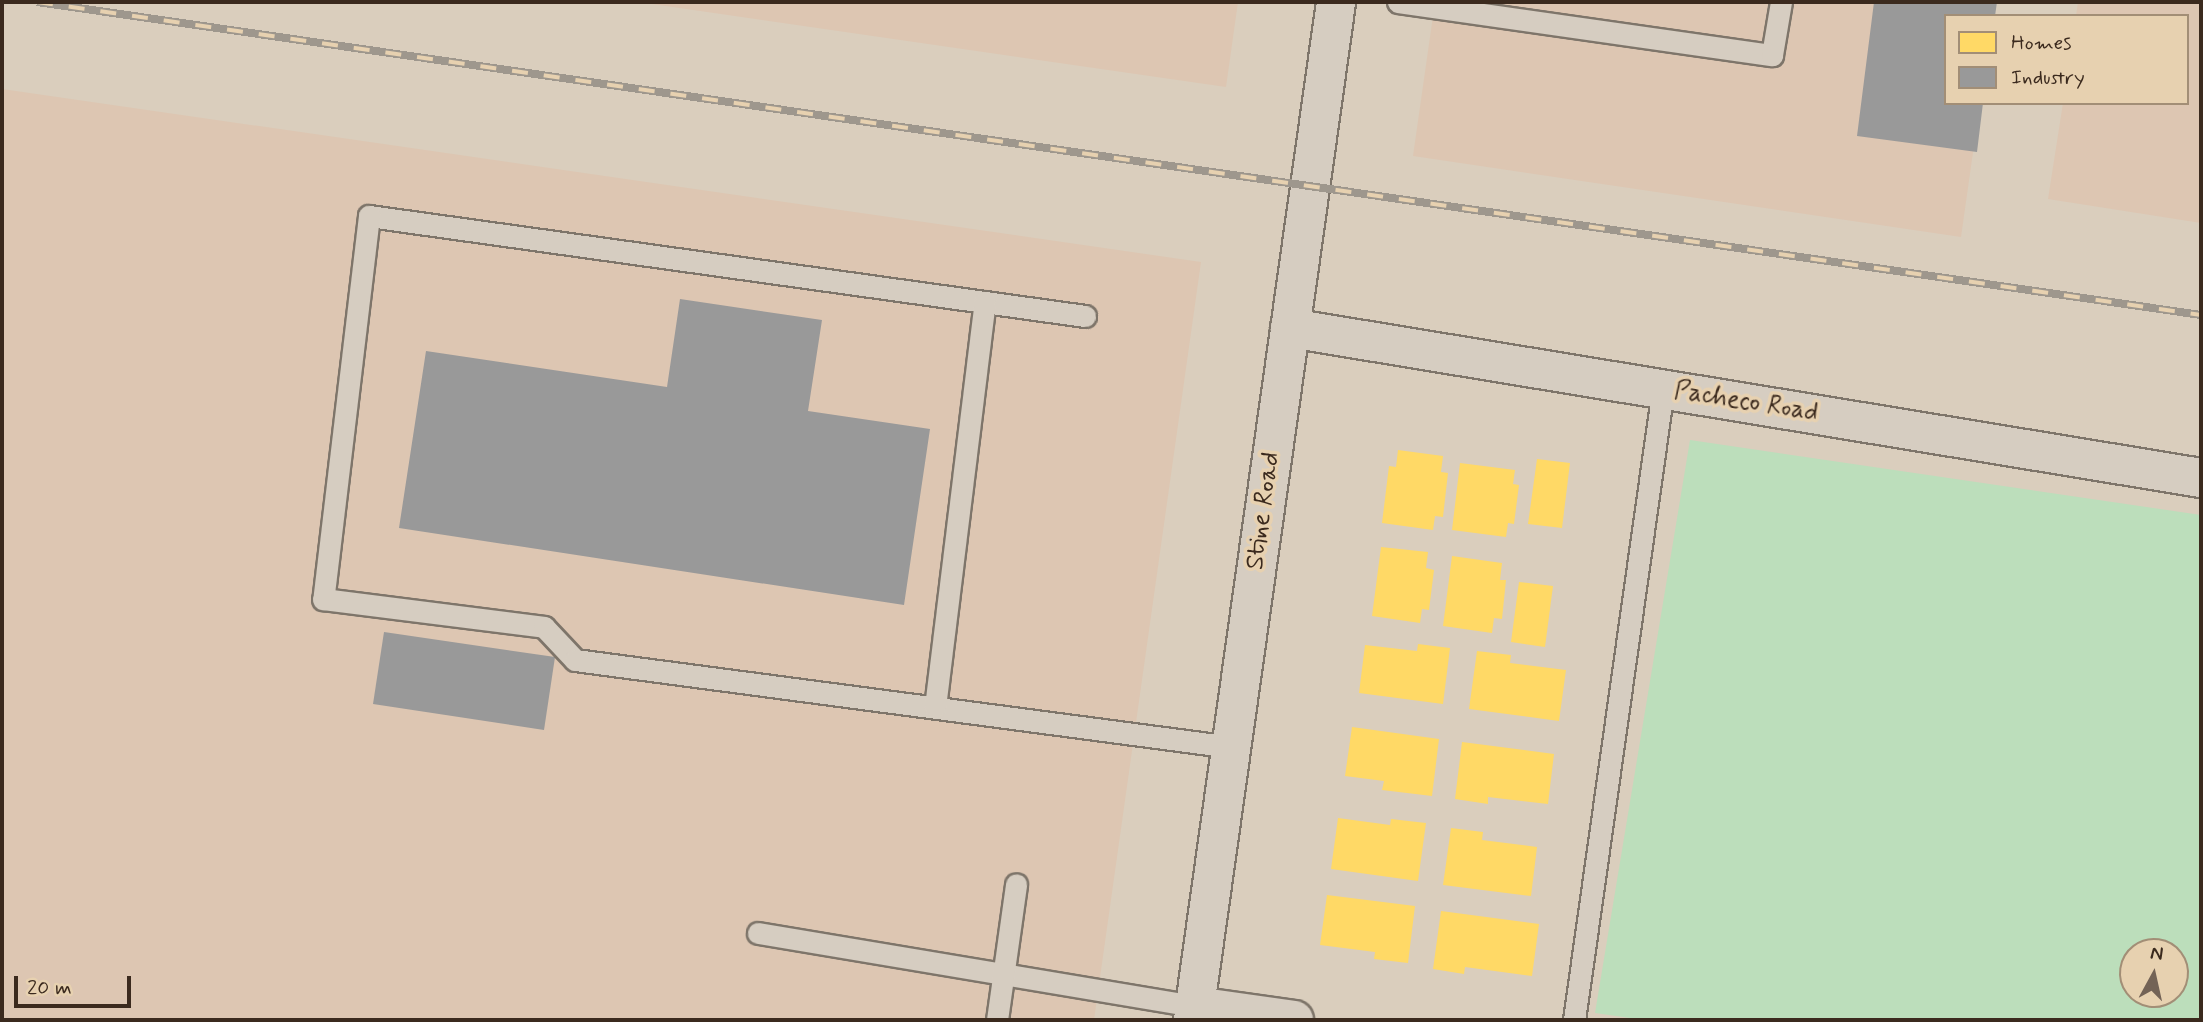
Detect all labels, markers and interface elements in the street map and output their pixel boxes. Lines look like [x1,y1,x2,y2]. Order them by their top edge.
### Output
legend [1944,14,2189,105]
text: Homes [2011,29,2071,57]
text: Industry [2011,64,2085,92]
street label: Pacheco Road [1672,376,1820,430]
street label: Stine Road [1240,451,1288,571]
north arrow [2119,938,2189,1008]
text: N [2149,940,2165,967]
scale bar [18,962,135,1006]
text: 20 m [27,974,72,1002]

